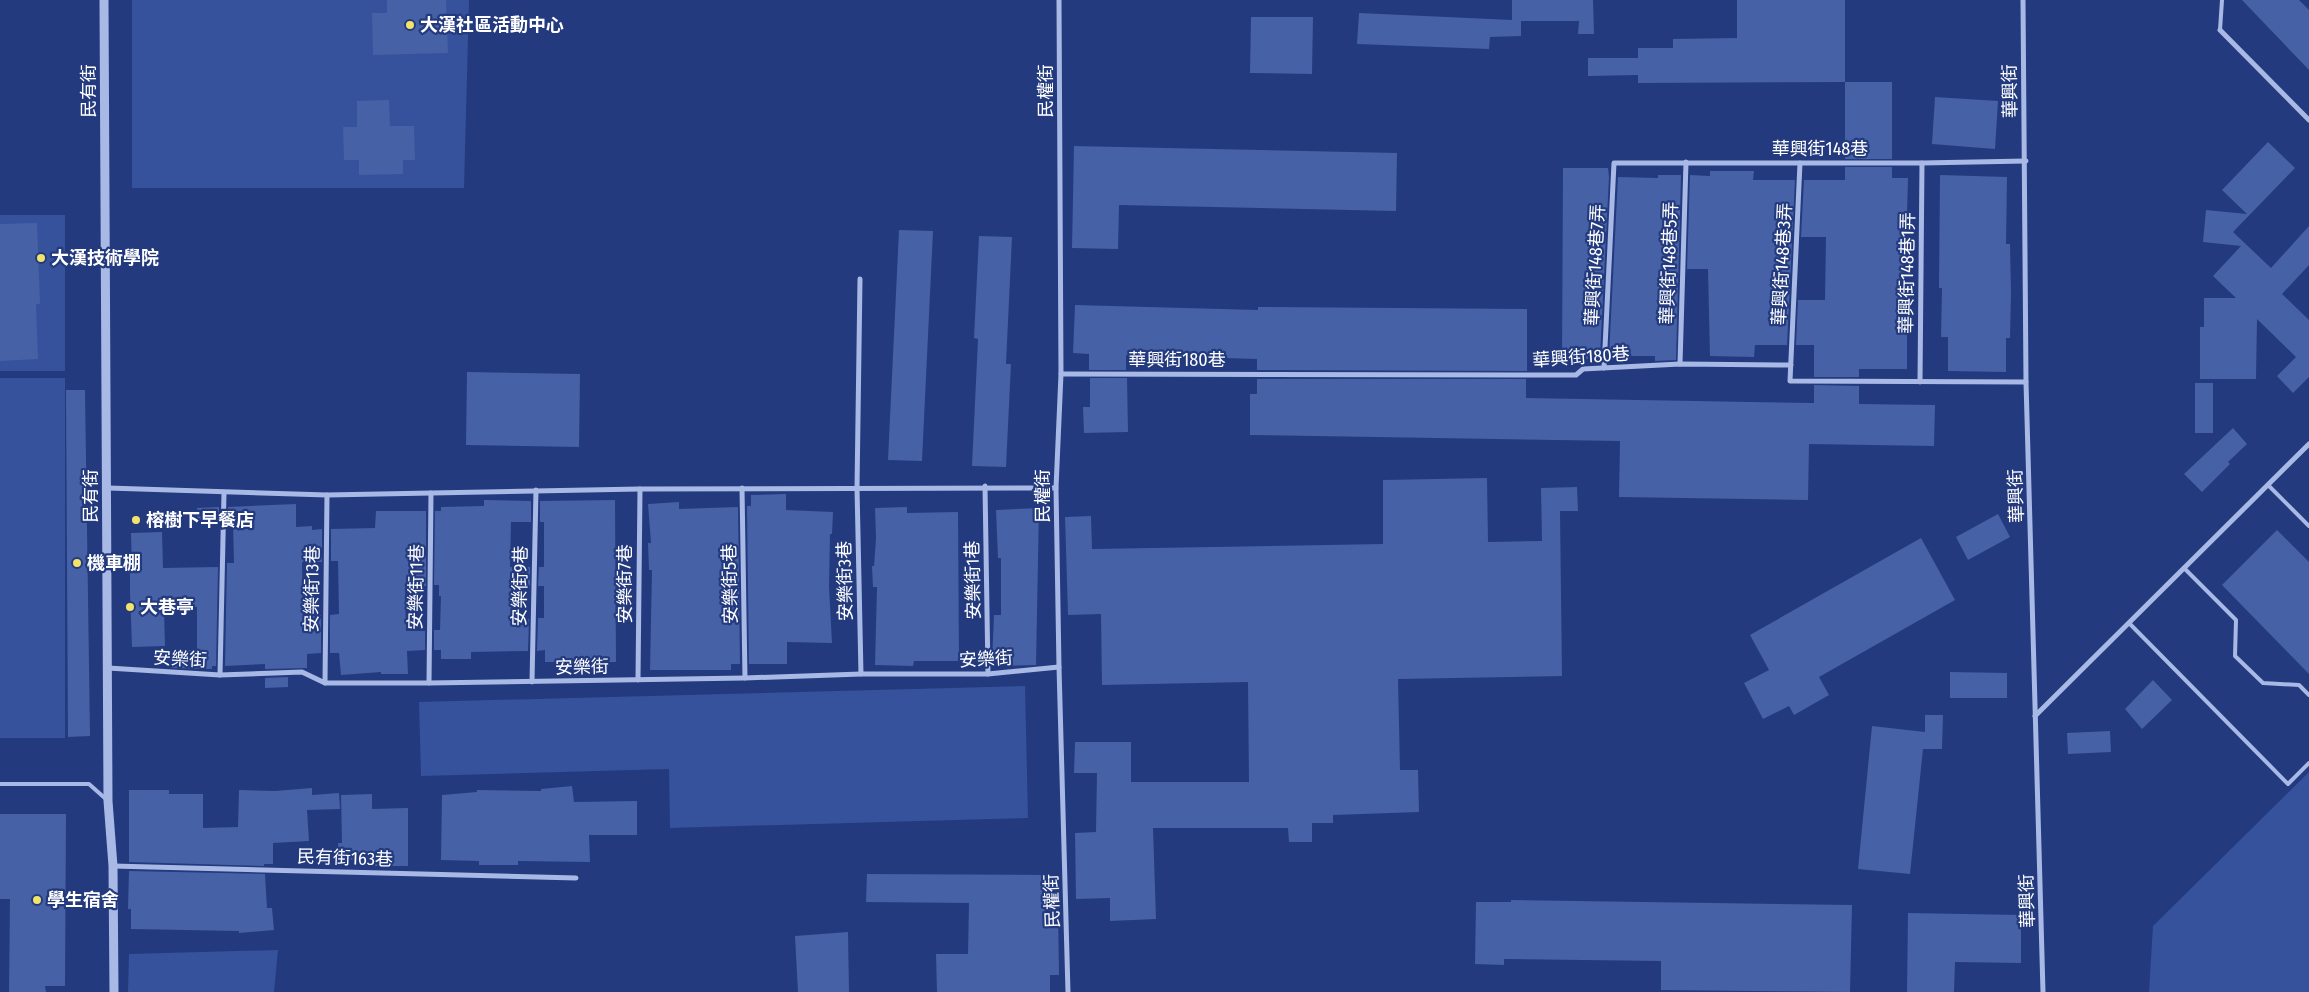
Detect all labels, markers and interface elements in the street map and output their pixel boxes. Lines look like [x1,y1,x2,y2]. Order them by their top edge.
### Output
place label: 大漢社區活動中心 [420,14,564,36]
marker: 大漢社區活動中心 [404,19,416,31]
street label: 民有街 [78,64,100,118]
street label: 民權街 [1035,64,1057,118]
street label: 華興街 [1999,64,2021,118]
street label: 華興街148巷 [1772,138,1868,160]
street label: 華興街148巷5弄 [1656,201,1682,325]
street label: 華興街148巷3弄 [1768,202,1796,326]
street label: 華興街148巷7弄 [1581,203,1609,327]
street label: 華興街148巷1弄 [1895,212,1919,334]
place label: 大漢技術學院 [51,247,159,269]
marker: 大漢技術學院 [35,252,47,264]
street label: 華興街180巷 [1532,343,1630,371]
street label: 華興街180巷 [1128,349,1226,371]
street label: 民有街 [80,469,102,523]
street label: 民權街 [1032,469,1054,523]
street label: 華興街 [2004,469,2028,523]
place label: 榕樹下早餐店 [146,509,254,531]
marker: 榕樹下早餐店 [130,514,142,526]
street label: 安樂街1巷 [961,540,985,620]
street label: 安樂街3巷 [833,541,857,621]
street label: 安樂街11巷 [404,544,428,630]
street label: 安樂街7巷 [614,544,636,624]
street label: 安樂街5巷 [718,544,742,624]
street label: 安樂街13巷 [300,545,324,633]
street label: 安樂街9巷 [508,545,532,627]
place label: 機車棚 [87,552,141,574]
marker: 機車棚 [71,557,83,569]
place label: 大巷亭 [140,596,194,618]
marker: 大巷亭 [124,601,136,613]
street label: 安樂街 [152,647,208,671]
street label: 安樂街 [958,647,1014,671]
street label: 安樂街 [555,656,609,678]
street label: 民有街163巷 [297,845,393,871]
street label: 民權街 [1040,874,1064,928]
street label: 華興街 [2015,874,2039,928]
place label: 學生宿舍 [47,889,119,911]
marker: 學生宿舍 [31,894,43,906]

